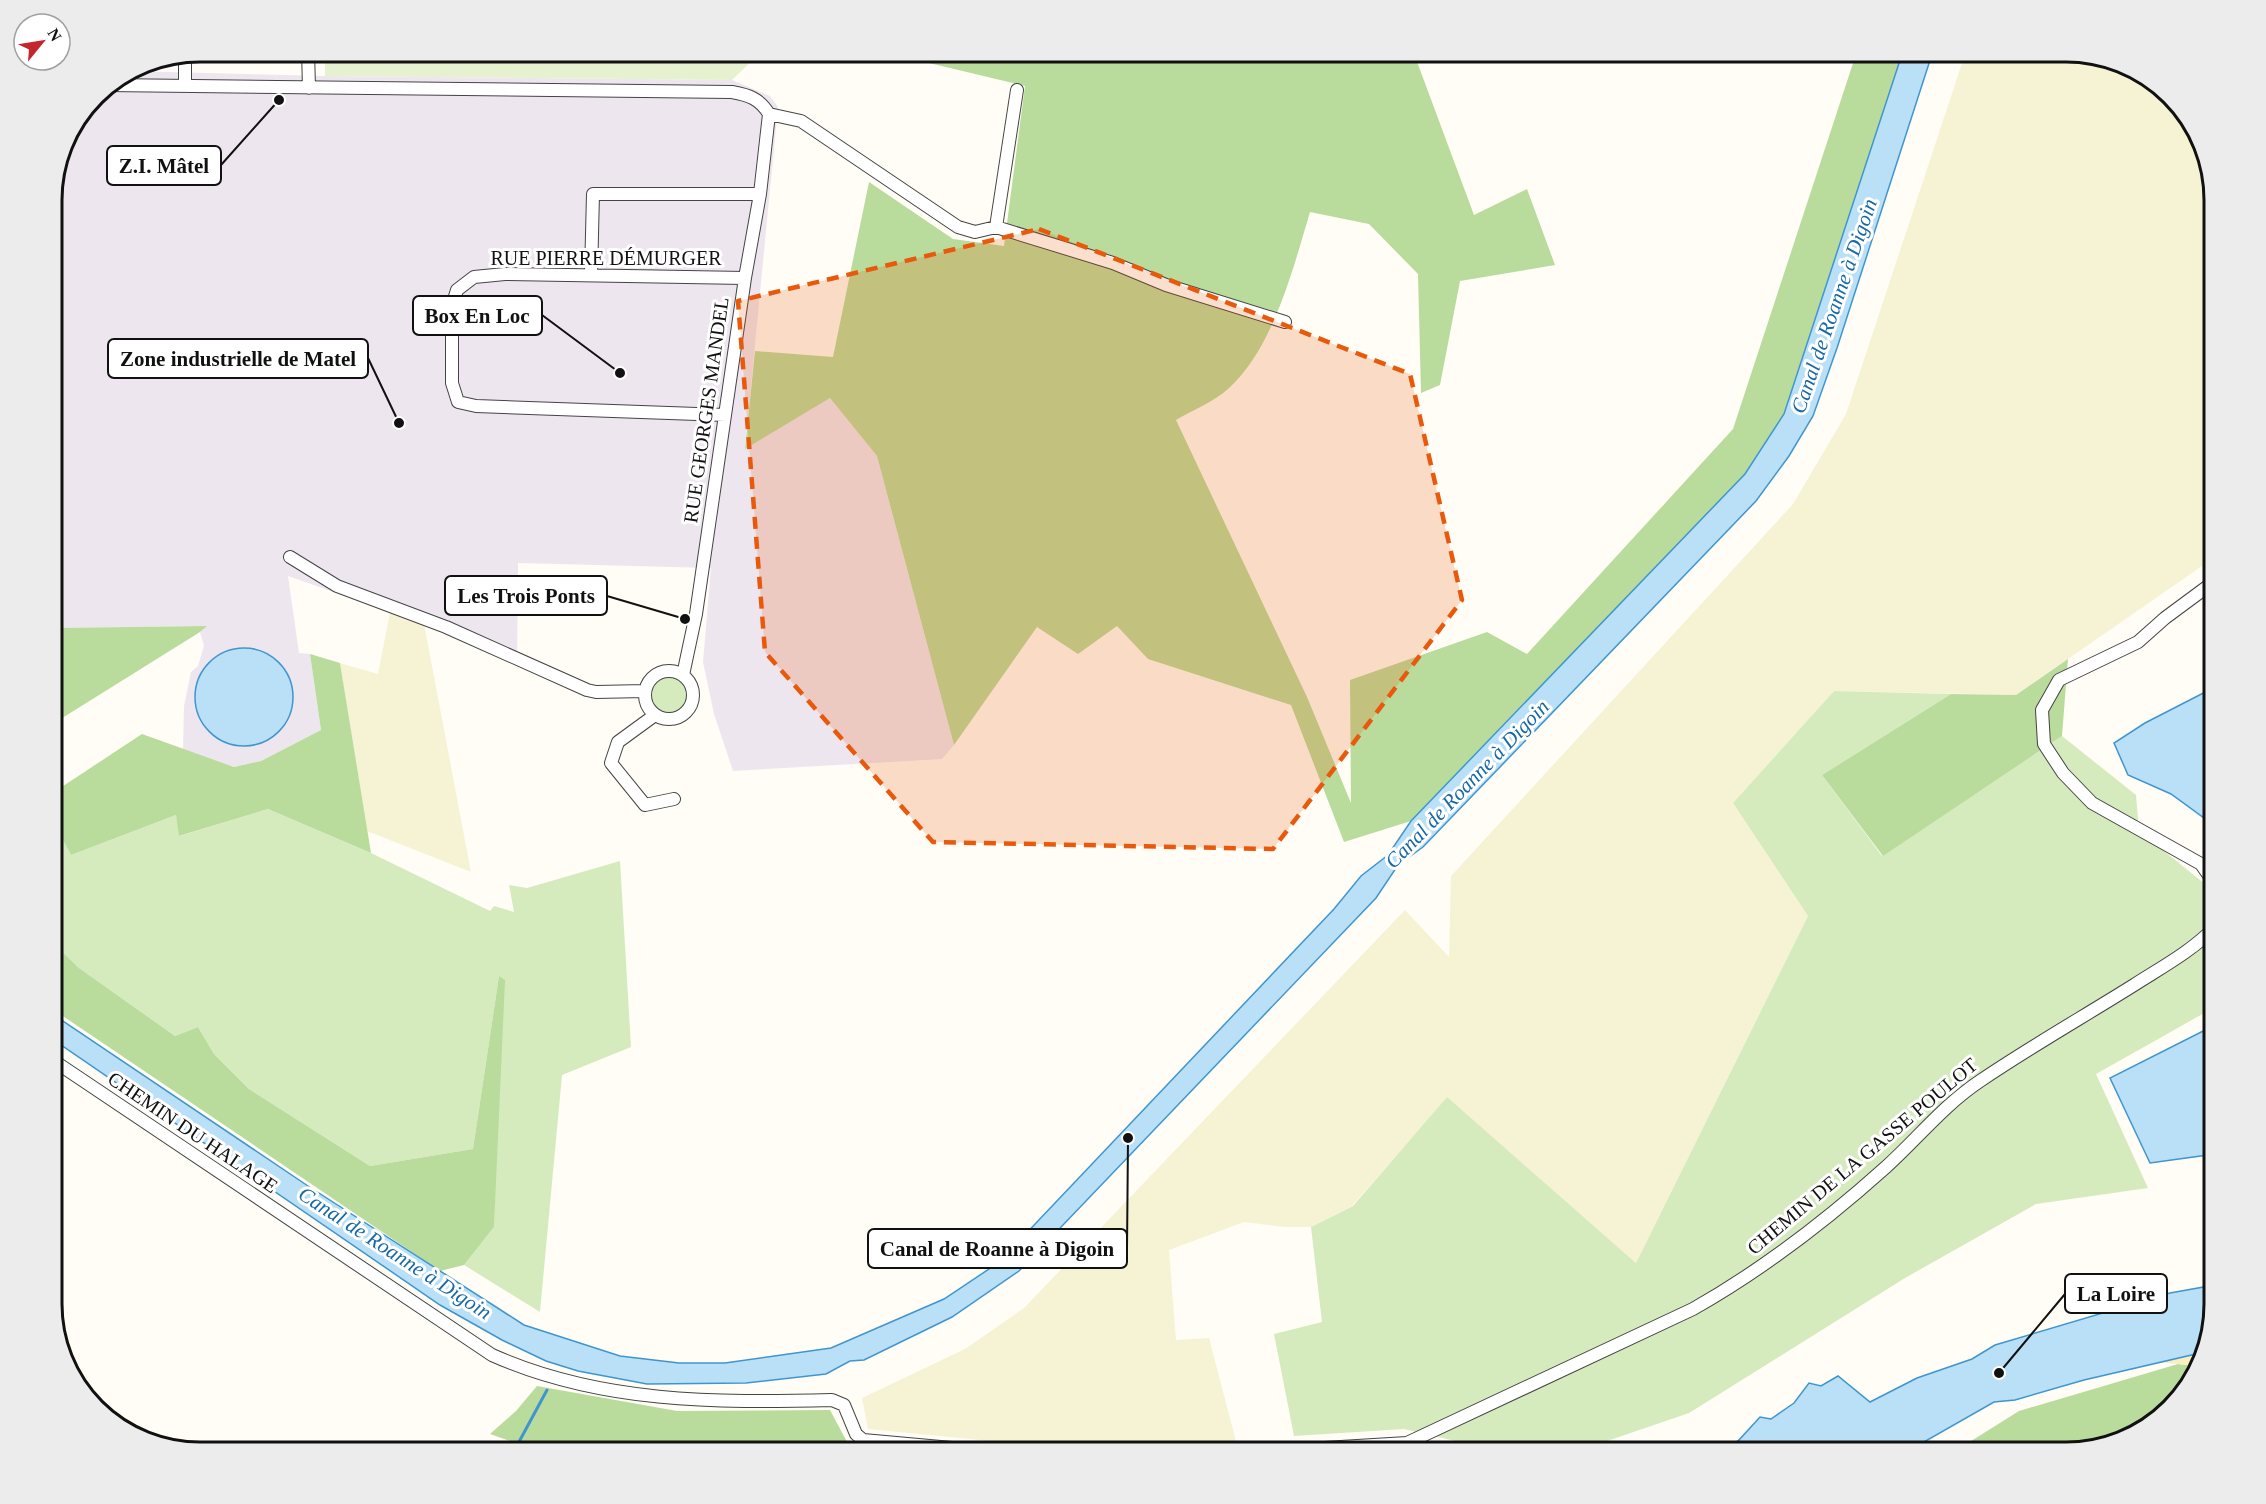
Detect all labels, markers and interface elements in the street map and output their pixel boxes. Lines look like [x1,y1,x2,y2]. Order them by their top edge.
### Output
north arrow [12,12,72,72]
text: N [44,25,65,44]
callout: Z.I. Mâtel [107,146,221,185]
text: Z.I. Mâtel [119,154,209,178]
water label: Canal de Roanne à Digoin [1786,196,1882,416]
street label: RUE PIERRE DÉMURGER [490,247,722,269]
callout: Box En Loc [413,296,542,335]
street label: RUE GEORGES MANDEL [679,296,733,524]
text: Box En Loc [424,304,530,328]
callout: Zone industrielle de Matel [108,339,368,378]
text: Zone industrielle de Matel [120,347,356,371]
callout: Les Trois Ponts [445,576,607,615]
text: Les Trois Ponts [457,584,595,608]
water label: Canal de Roanne à Digoin [1380,695,1554,873]
street label: CHEMIN DE LA GASSE POULOT [1743,1053,1981,1259]
street label: CHEMIN DU HALAGE [104,1067,282,1197]
water label: Canal de Roanne à Digoin [294,1182,496,1324]
callout: Canal de Roanne à Digoin [868,1229,1127,1268]
text: Canal de Roanne à Digoin [880,1237,1115,1261]
callout: La Loire [2065,1274,2167,1313]
text: La Loire [2077,1282,2155,1306]

